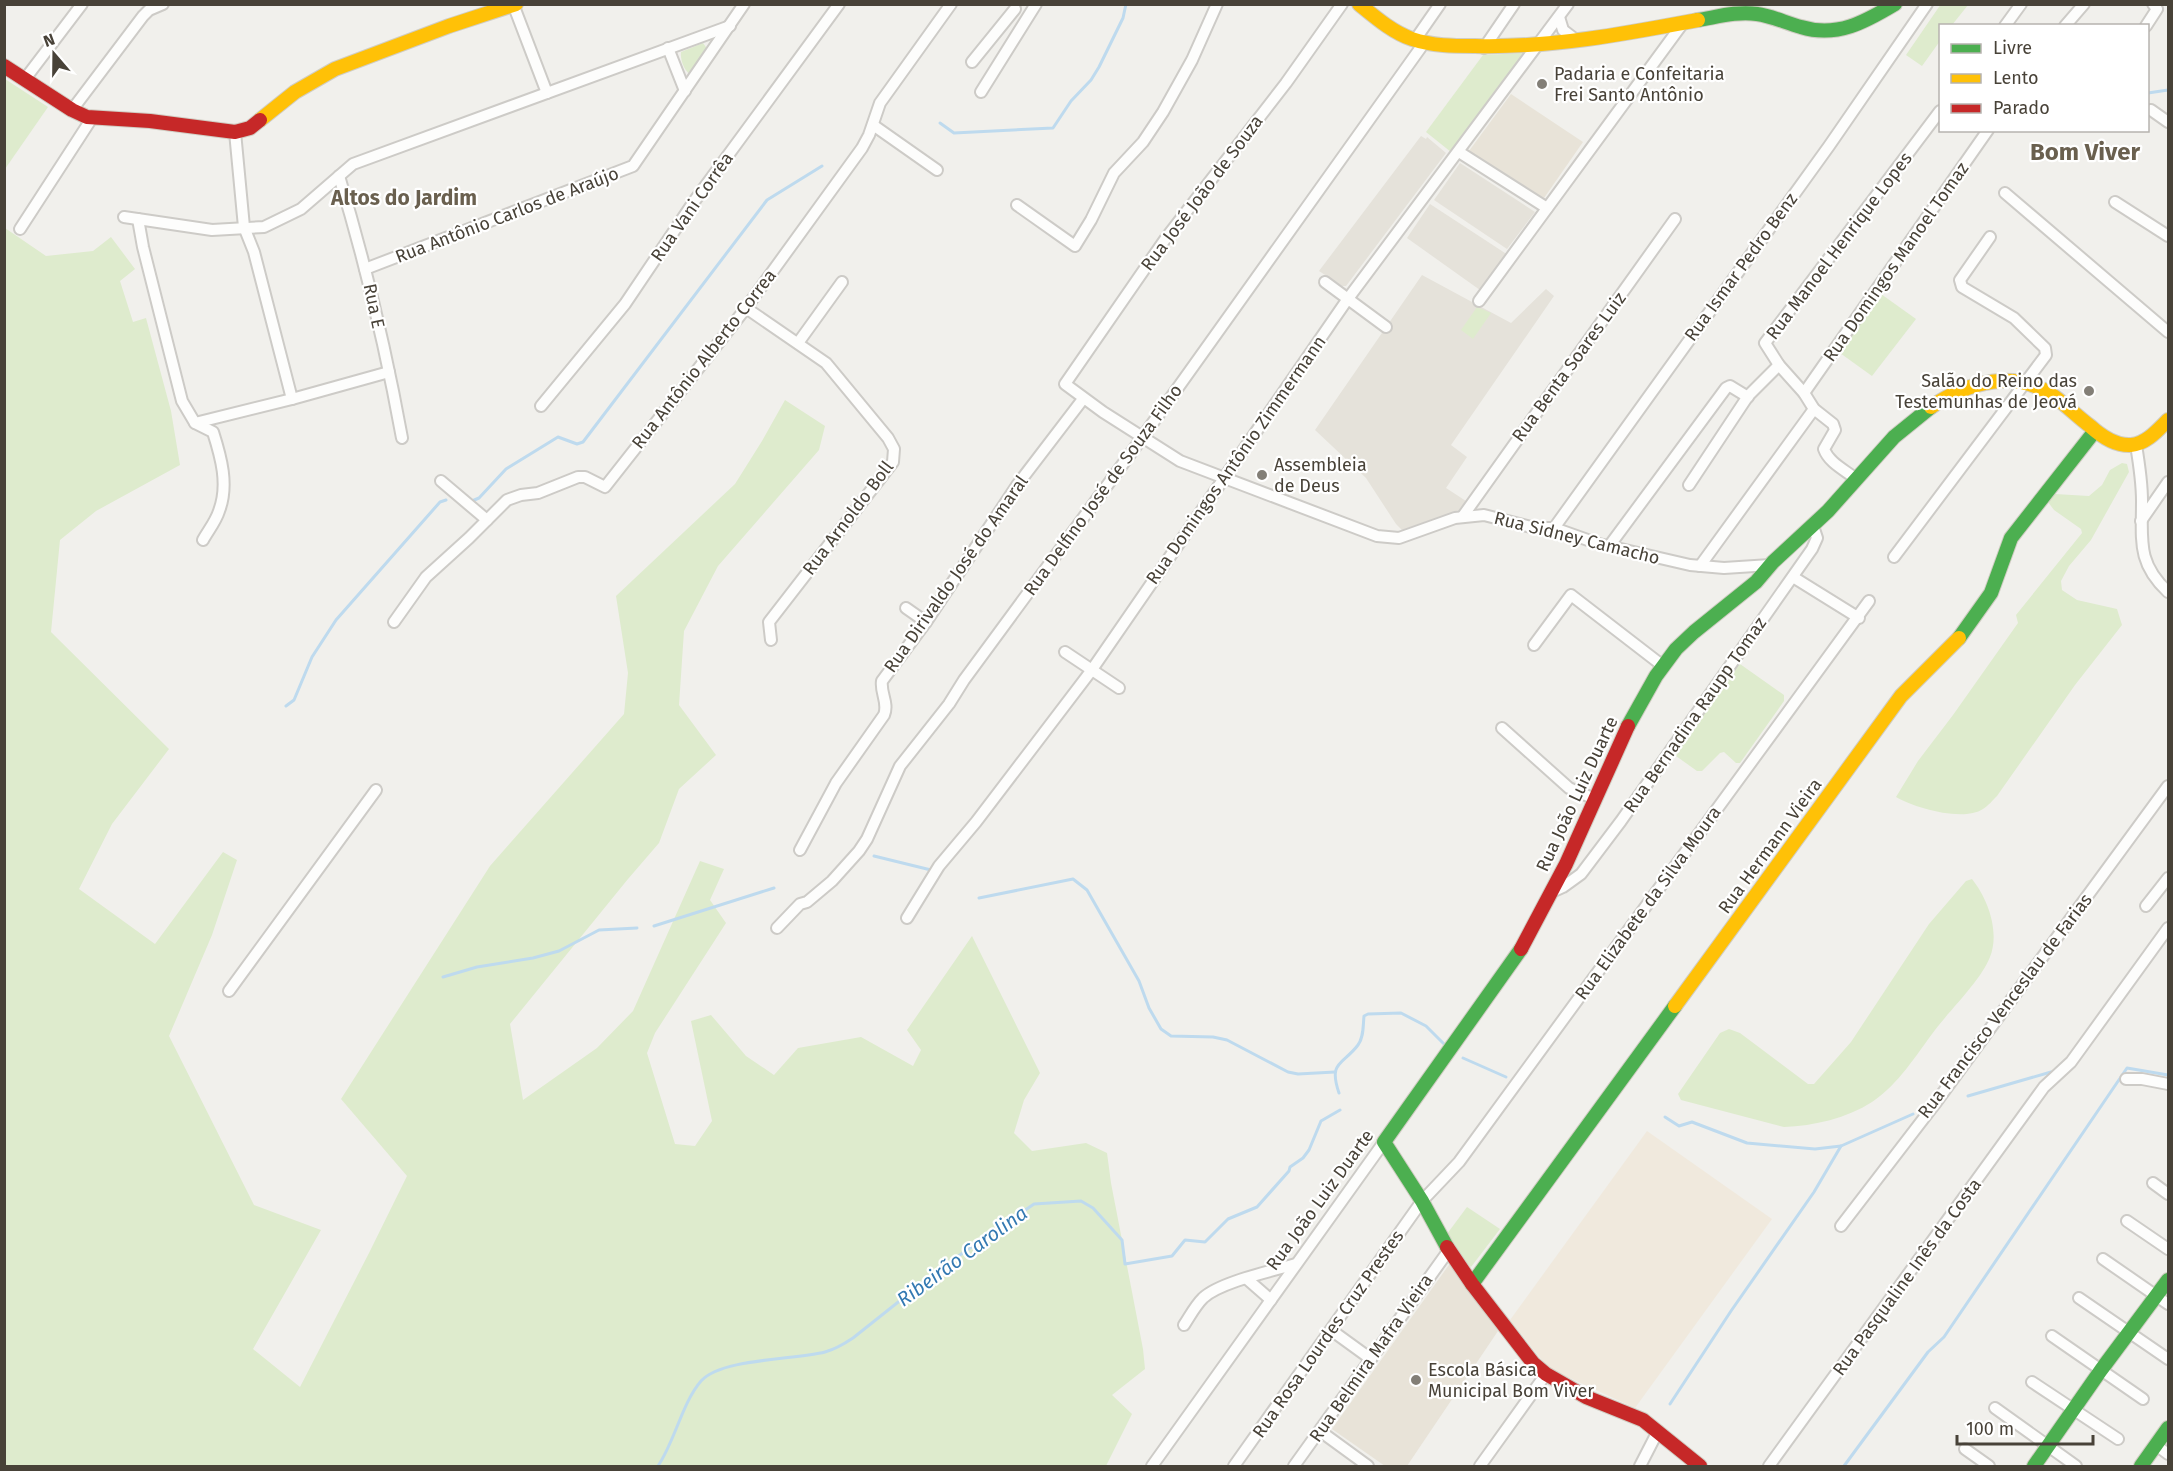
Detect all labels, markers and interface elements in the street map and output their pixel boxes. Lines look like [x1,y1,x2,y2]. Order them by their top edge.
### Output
north arrow [24,24,84,84]
legend [1939,24,2149,132]
text: N [41,30,57,51]
text: Livre [1993,37,2032,59]
place label: Padaria e Confeitaria Frei Santo Antônio [1554,63,1724,106]
text: Lento [1993,67,2039,89]
marker: Padaria e Confeitaria Frei Santo Antônio [1535,77,1549,91]
text: Parado [1993,97,2050,119]
street label: Rua José João de Souza [1136,111,1268,275]
district label: Bom Viver [2030,138,2140,166]
street label: Rua Vani Corrêa [646,148,738,266]
street label: Rua Manoel Henrique Lopes [1761,148,1917,344]
street label: Rua Domingos Manoel Tomaz [1819,158,1973,366]
street label: Rua Antônio Carlos de Araújo [392,162,622,268]
district label: Altos do Jardim [330,185,477,211]
street label: Rua Ismar Pedro Benz [1680,188,1802,345]
street label: Rua Antônio Alberto Correa [627,265,781,453]
street label: Rua E [359,281,389,331]
street label: Rua Benta Soares Luiz [1507,288,1631,446]
street label: Rua Domingos Antônio Zimmermann [1141,331,1331,589]
place label: Salão do Reino das Testemunhas de Jeová [1895,370,2077,413]
street label: Rua Delfino José de Souza Filho [1019,380,1187,600]
marker: Salão do Reino das Testemunhas de Jeová [2082,384,2096,398]
place label: Assembleia de Deus [1274,454,1367,497]
street label: Rua Arnoldo Boll [798,456,898,580]
marker: Assembleia de Deus [1255,468,1269,482]
street label: Rua Dirivaldo José do Amaral [879,471,1033,677]
street label: Rua Sidney Camacho [1492,507,1662,569]
street label: Rua Bernadina Raupp Tomaz [1619,613,1771,817]
street label: Rua João Luiz Duarte [1531,713,1623,875]
street label: Rua Hermann Vieira [1713,774,1827,918]
street label: Rua Elizabete da Silva Moura [1570,802,1726,1004]
street label: Rua Francisco Venceslau de Farias [1913,889,2097,1123]
street label: Rua João Luiz Duarte [1262,1125,1378,1275]
street label: Rua Pasqualine Inês da Costa [1828,1174,1986,1380]
water label: Ribeirão Carolina [892,1201,1032,1311]
street label: Rua Rosa Lourdes Cruz Prestes [1248,1226,1408,1442]
street label: Rua Belmira Mafra Vieira [1305,1270,1437,1446]
place label: Escola Básica Municipal Bom Viver [1428,1359,1594,1402]
marker: Escola Básica Municipal Bom Viver [1409,1373,1423,1387]
scale bar [1957,1408,2094,1446]
text: 100 m [1966,1418,2014,1440]

